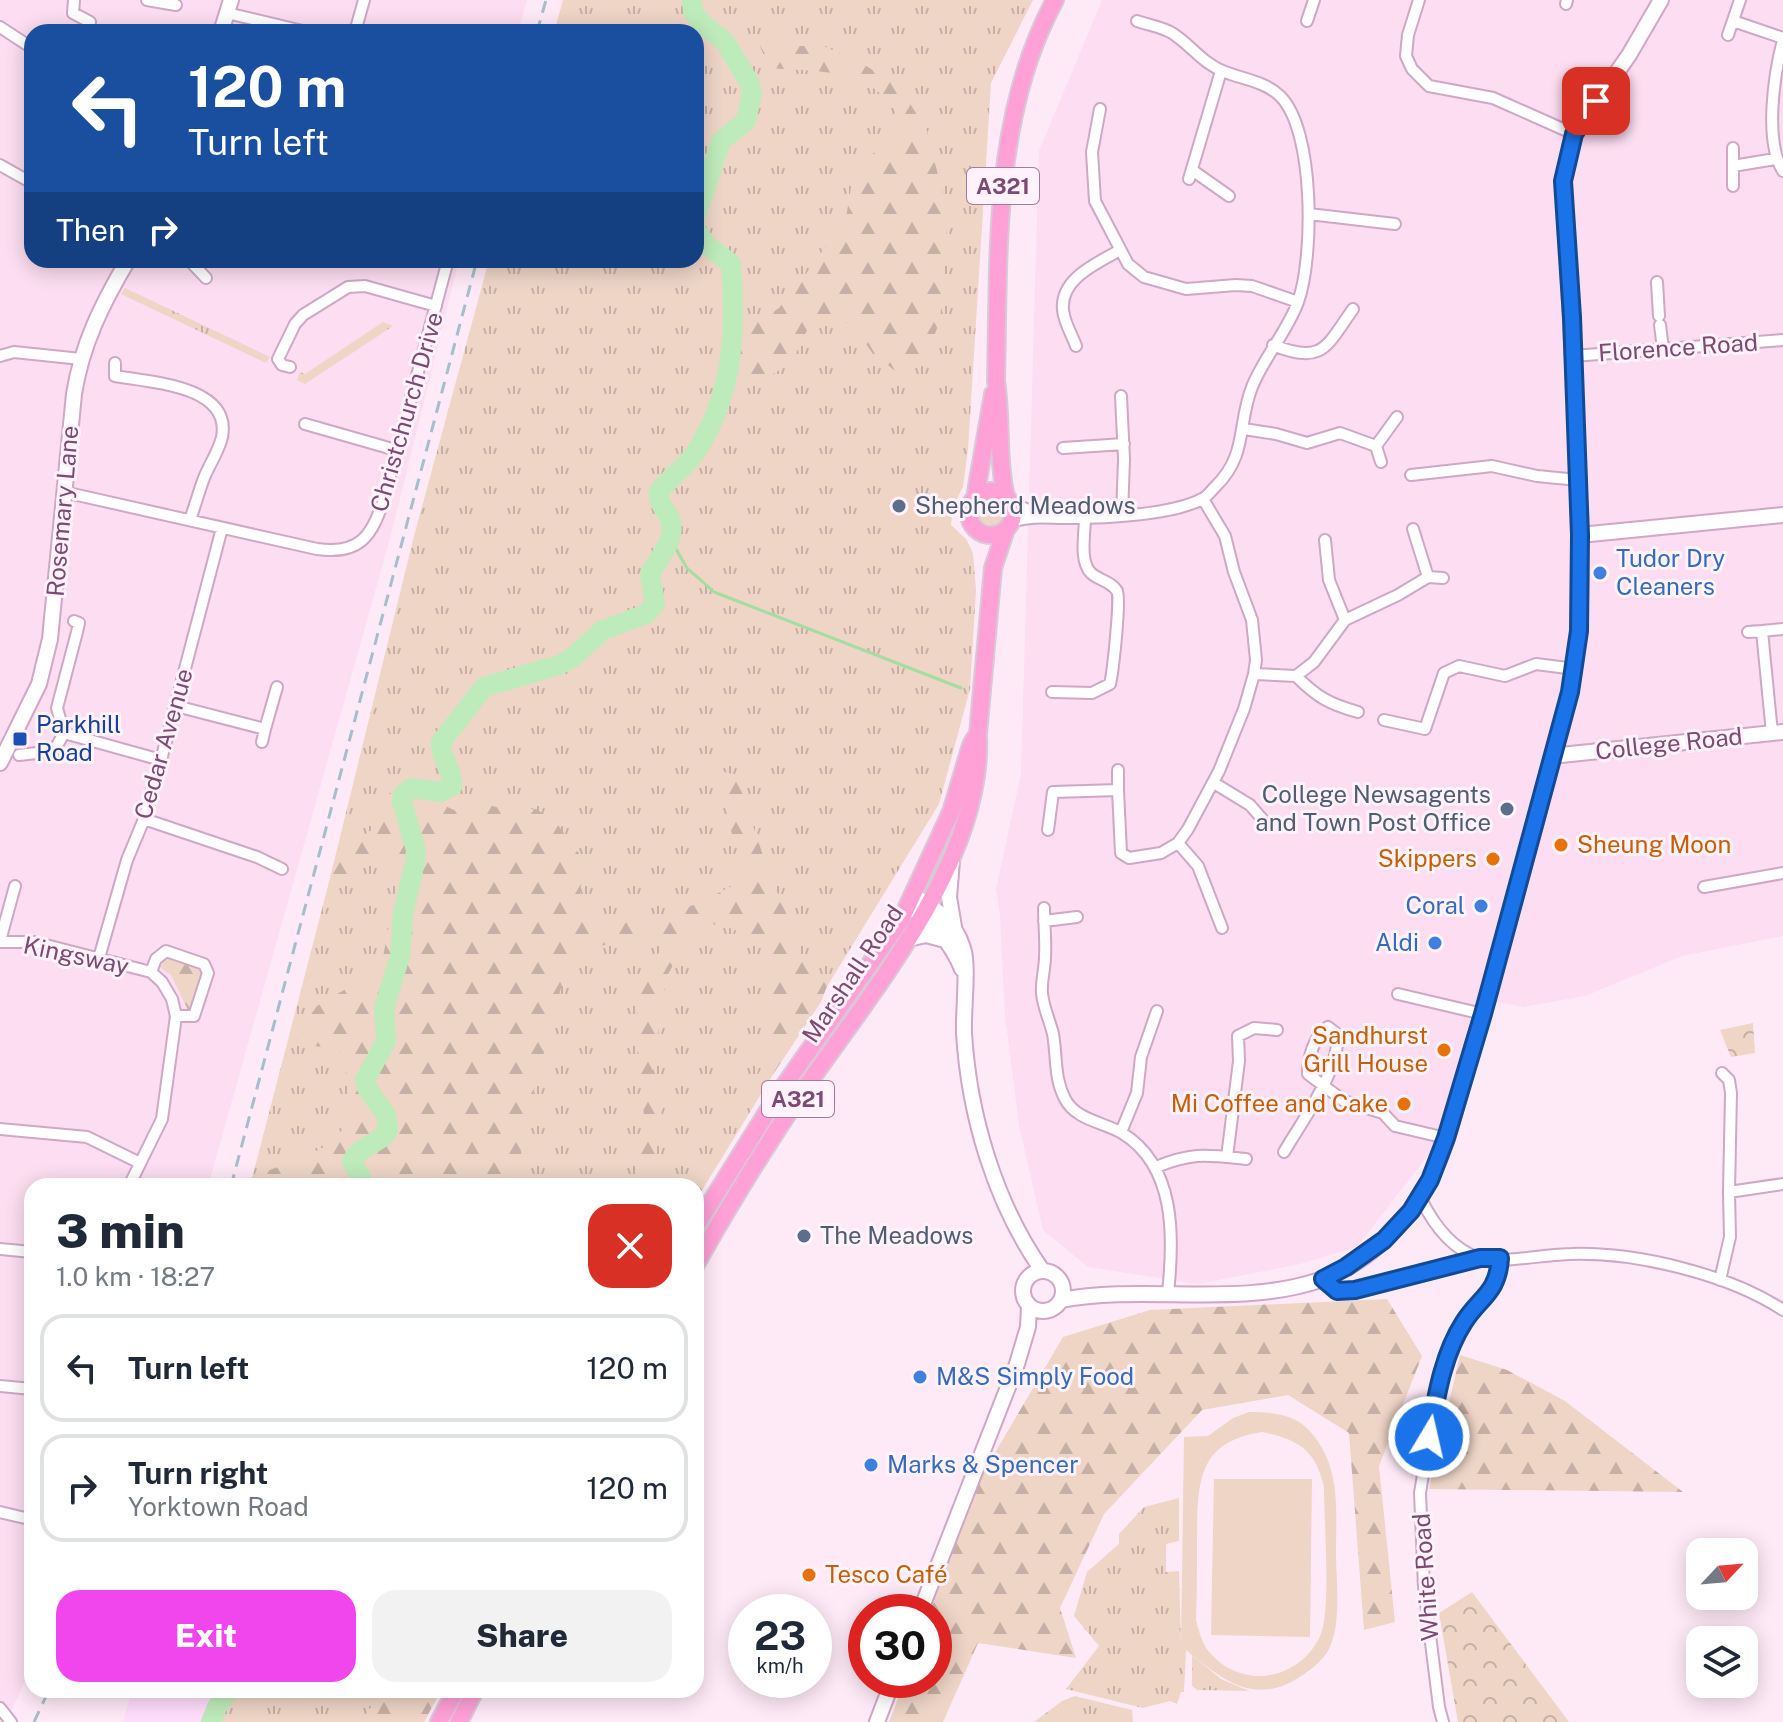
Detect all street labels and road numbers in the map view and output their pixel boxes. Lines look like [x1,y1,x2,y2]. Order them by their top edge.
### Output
road number: A321 [967,168,1039,204]
street label: Christchurch Drive [364,309,448,515]
street label: Florence Road [1597,327,1759,367]
street label: Rosemary Lane [41,424,83,598]
street label: Cedar Avenue [128,665,198,822]
street label: College Road [1594,721,1744,765]
street label: Marshall Road [796,899,908,1048]
street label: Kingsway [21,930,132,980]
road number: A321 [762,1081,834,1117]
street label: White Road [1407,1512,1443,1642]

